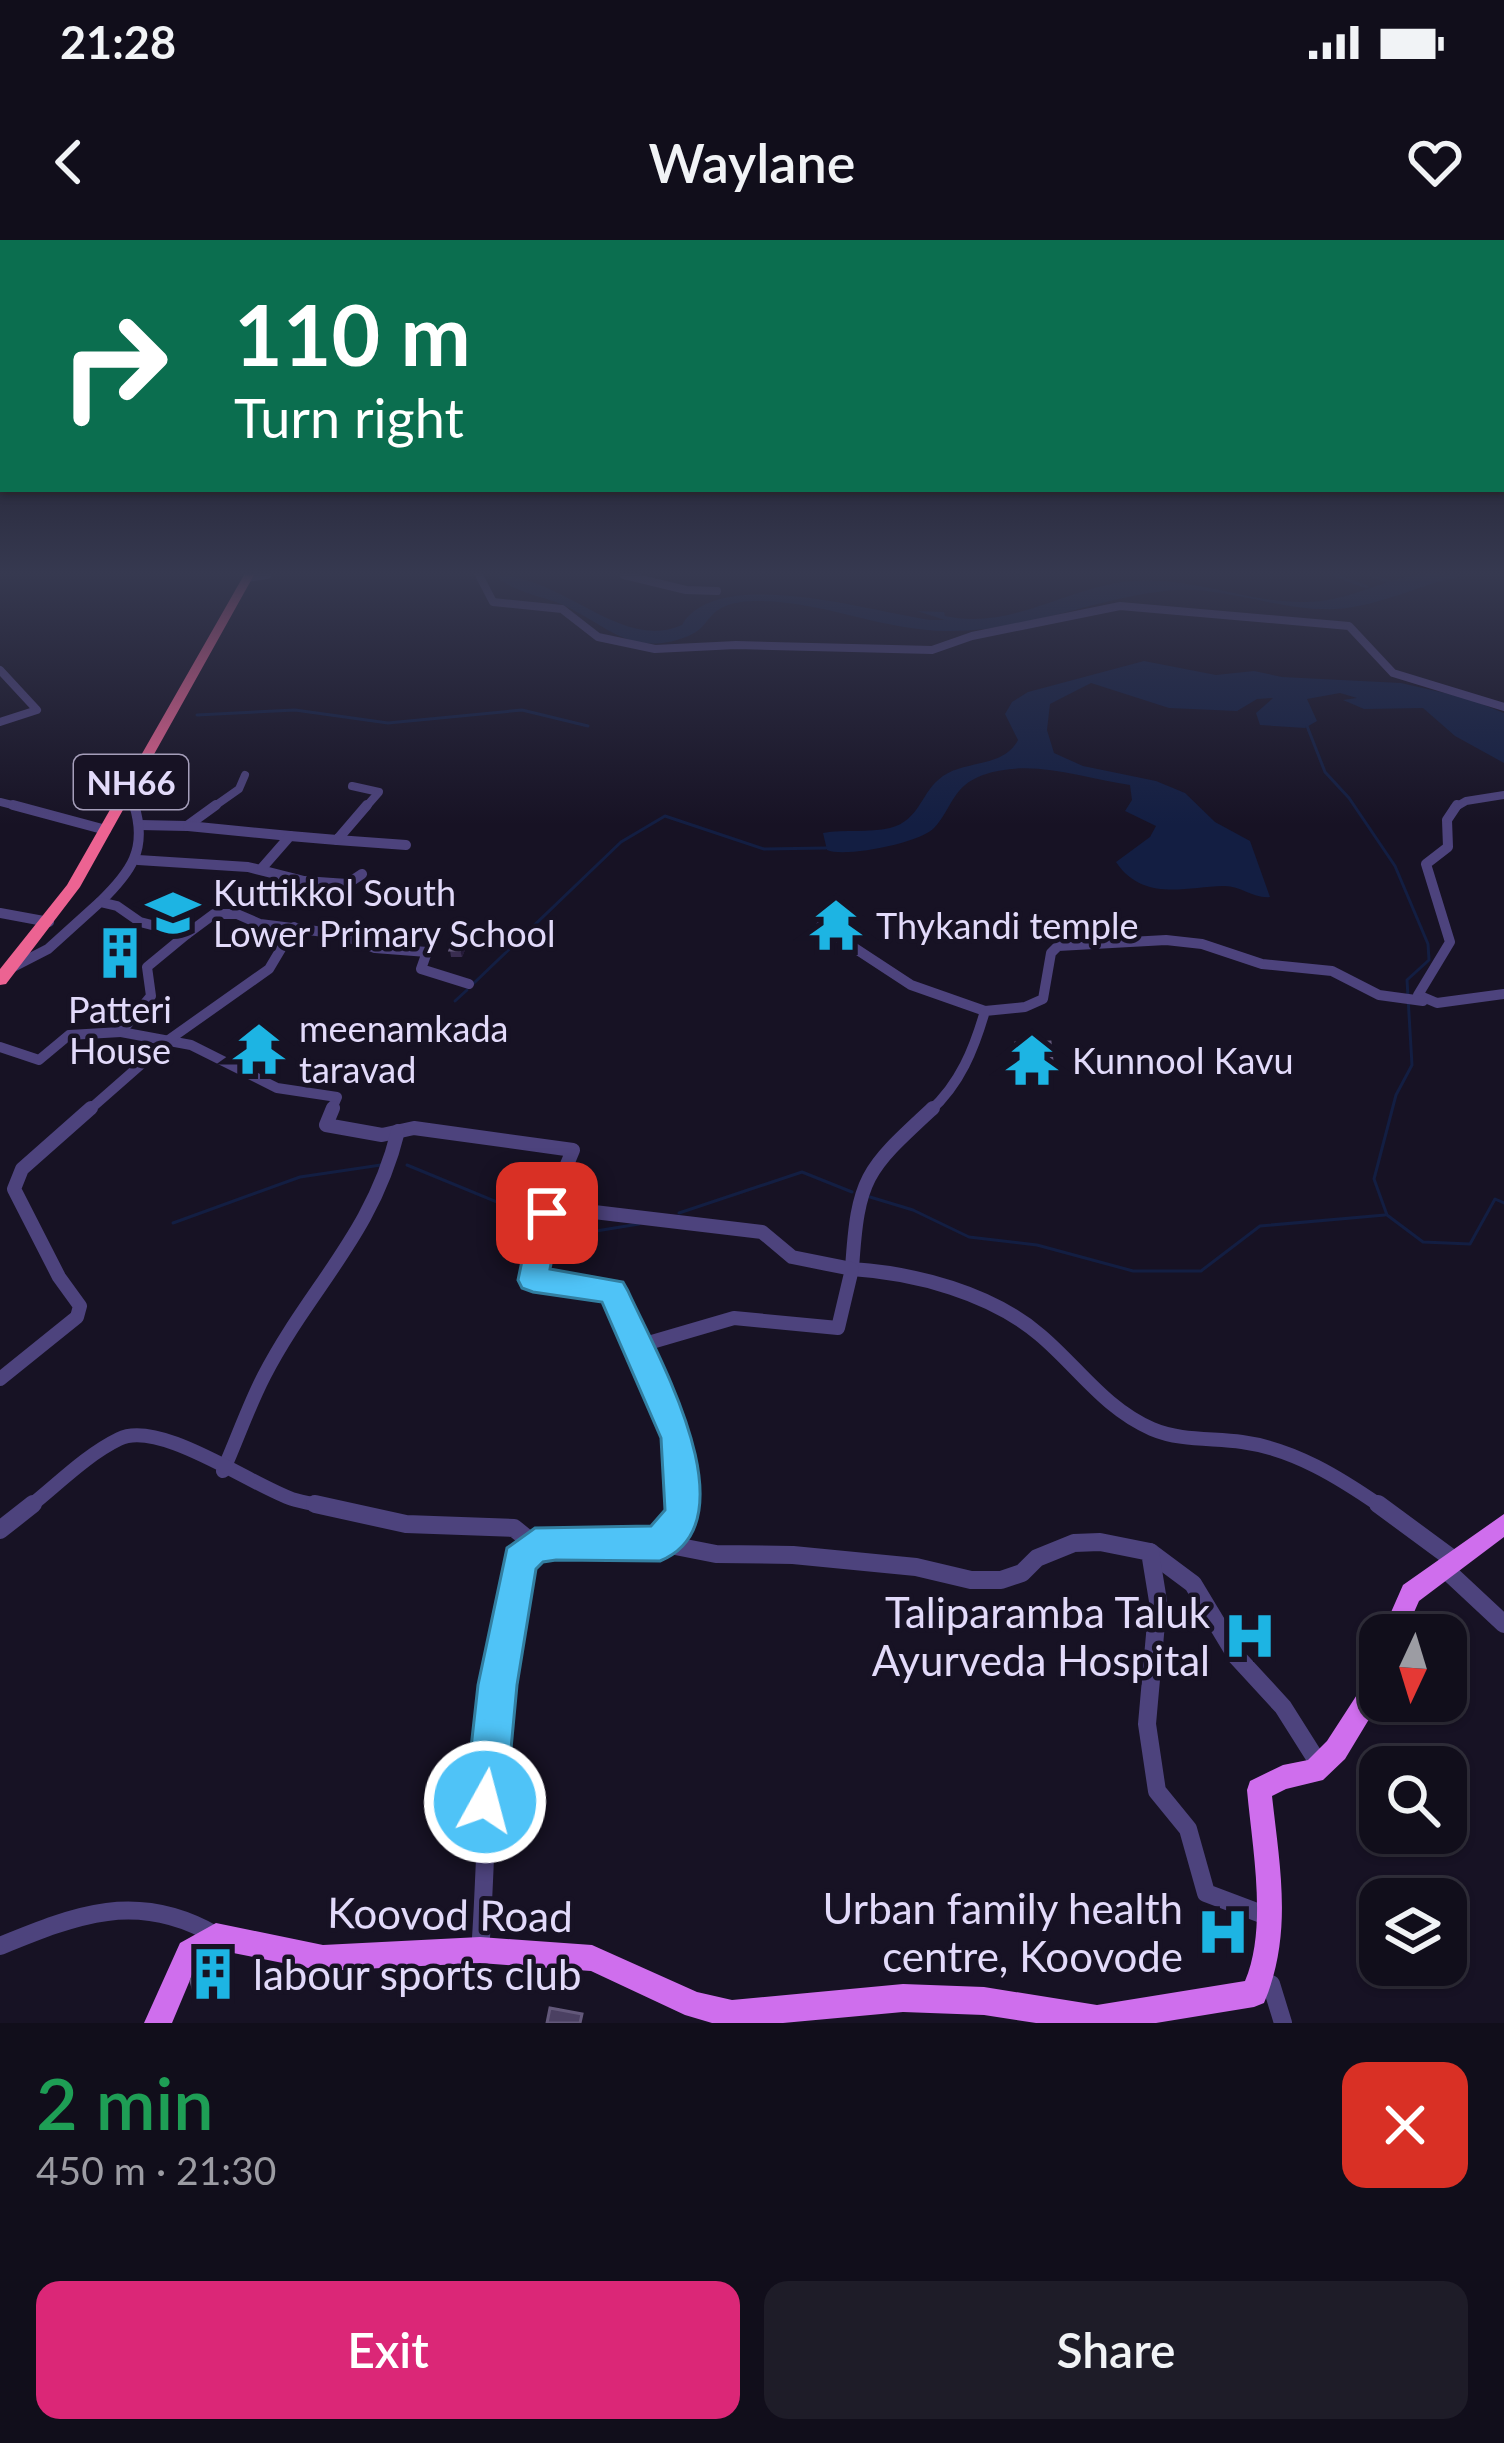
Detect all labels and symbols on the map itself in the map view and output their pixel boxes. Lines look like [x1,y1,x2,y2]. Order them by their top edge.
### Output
road number: NH66 [74,755,188,809]
place label: Kuttikkol South Lower Primary School [213,870,555,955]
school or university icon: Kuttikkol South Lower Primary School [144,884,202,942]
temple icon: Thykandi temple [807,896,865,954]
place label: Thykandi temple [876,903,1139,947]
building icon: Patteri House [91,924,149,982]
place label: Patteri House [68,987,172,1072]
place label: meenamkada taravad [299,1006,508,1091]
temple icon: meenamkada taravad [230,1020,288,1078]
temple icon: Kunnool Kavu [1003,1031,1061,1089]
place label: Kunnool Kavu [1072,1038,1294,1082]
pin [496,1162,598,1264]
place label: Taliparamba Taluk Ayurveda Hospital [872,1587,1211,1685]
hospital icon: Taliparamba Taluk Ayurveda Hospital [1221,1607,1279,1665]
north arrow [1359,1614,1467,1722]
position arrow [422,1739,548,1865]
place label: Urban family health centre, Koovode [823,1883,1183,1981]
street label: Koovod Road [327,1887,573,1941]
hospital icon: Urban family health centre, Koovode [1194,1903,1252,1961]
building icon: labour sports club [184,1945,242,2003]
place label: labour sports club [253,1949,581,1999]

